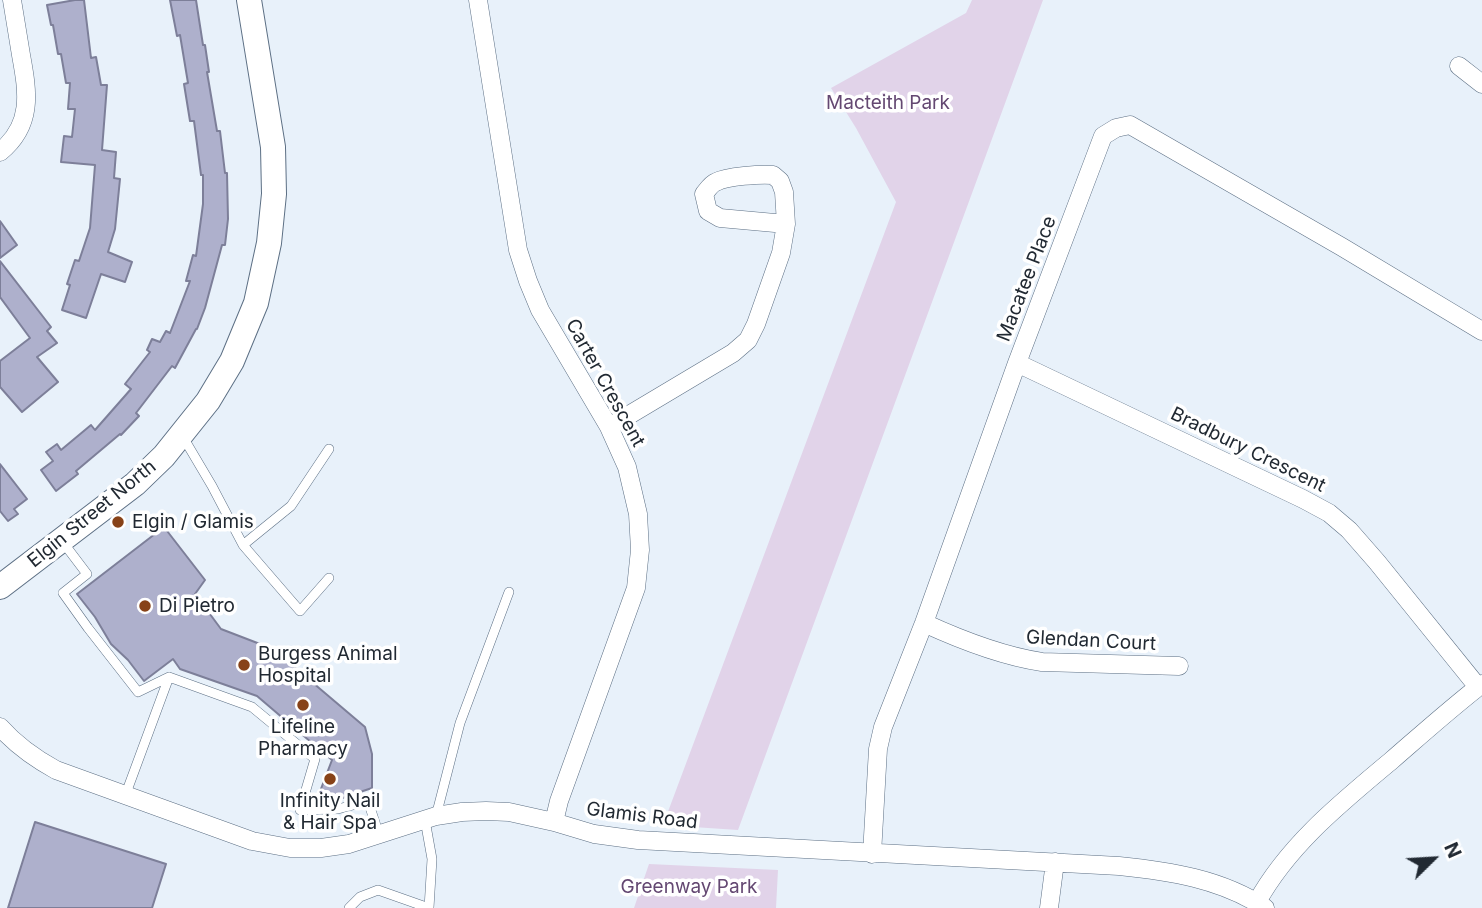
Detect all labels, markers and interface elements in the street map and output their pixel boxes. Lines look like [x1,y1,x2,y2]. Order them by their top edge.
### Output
park label: Macteith Park [826,92,950,114]
street label: Macatee Place [993,213,1061,345]
street label: Carter Crescent [560,315,650,451]
street label: Bradbury Crescent [1167,403,1329,497]
street label: Elgin Street North [23,455,161,573]
place label: Elgin / Glamis [132,511,254,533]
marker: Elgin / Glamis [110,514,126,530]
place label: Di Pietro [159,595,235,617]
marker: Di Pietro [137,598,153,614]
street label: Glendan Court [1025,626,1157,656]
place label: Burgess Animal Hospital [258,643,397,687]
marker: Burgess Animal Hospital [236,657,252,673]
marker: Lifeline Pharmacy [295,697,311,713]
place label: Lifeline Pharmacy [258,716,348,760]
marker: Infinity Nail & Hair Spa [322,771,338,787]
place label: Infinity Nail & Hair Spa [280,790,380,834]
street label: Glamis Road [585,798,699,834]
north arrow [1398,824,1468,894]
text: N [1439,839,1466,862]
park label: Greenway Park [620,876,758,898]

